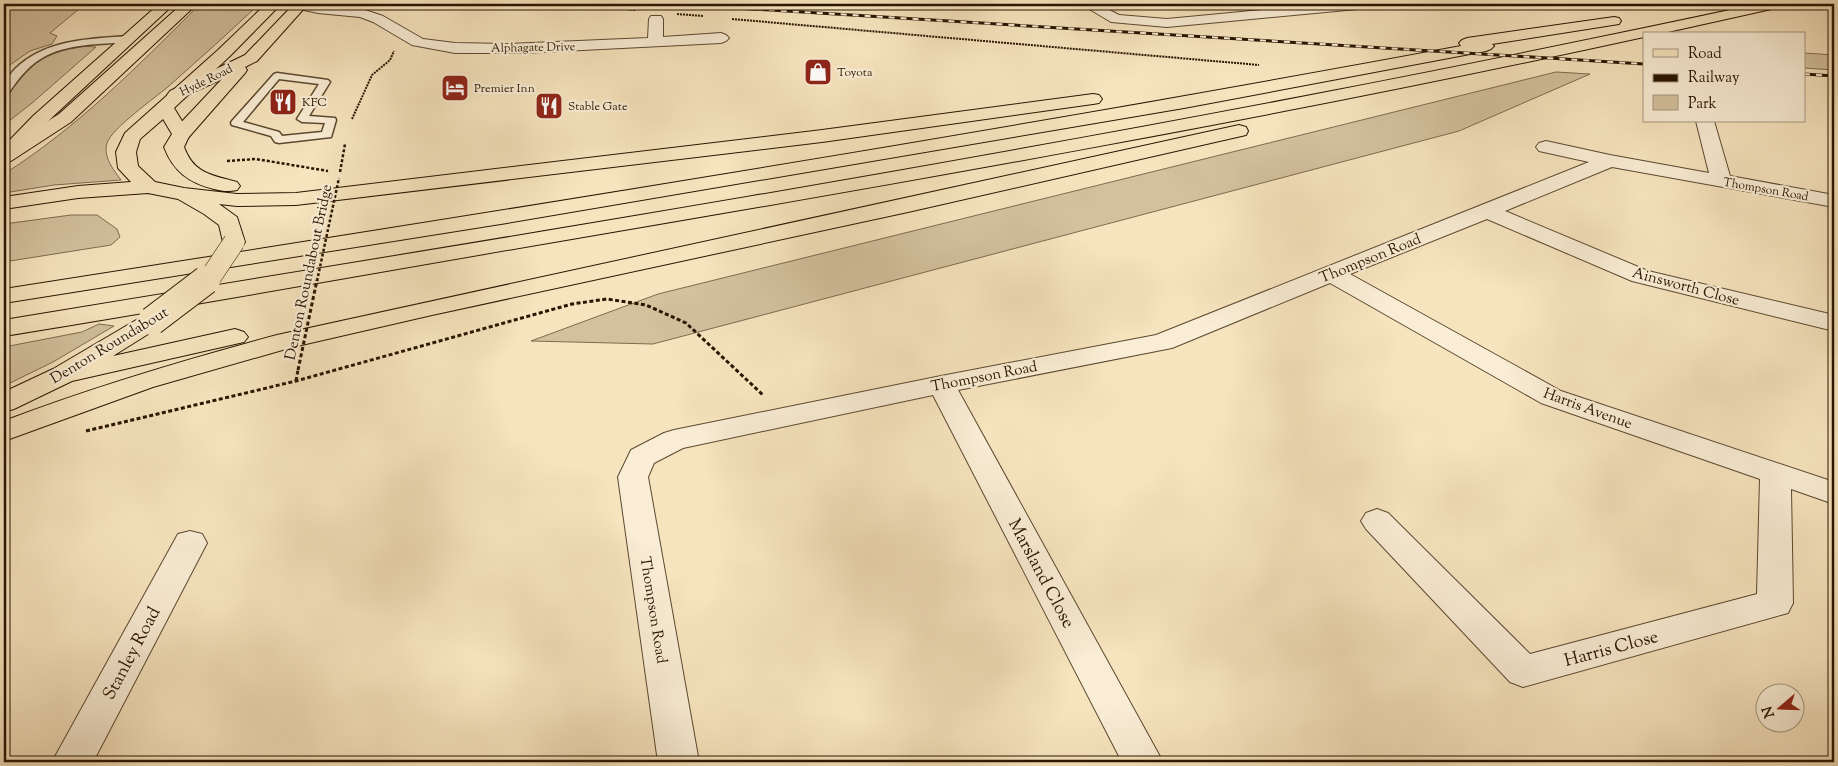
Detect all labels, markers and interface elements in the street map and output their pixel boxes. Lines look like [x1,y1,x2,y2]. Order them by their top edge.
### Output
legend [1643,32,1806,122]
street label: Alphagate Drive [491,38,576,58]
text: Road [1688,44,1722,65]
shop icon: Toyota [803,57,833,87]
street label: Hyde Road [177,60,236,101]
place label: Toyota [837,64,873,82]
text: Railway [1688,68,1740,89]
hotel icon: Premier Inn [440,73,470,103]
place label: Premier Inn [474,80,535,98]
restaurant icon: KFC [268,87,298,117]
restaurant icon: Stable Gate [534,91,564,121]
place label: KFC [302,94,327,112]
text: Park [1688,94,1717,115]
place label: Stable Gate [568,98,628,116]
street label: Thompson Road [1722,174,1810,206]
street label: Denton Roundabout Bridge [281,182,338,362]
street label: Thompson Road [1317,229,1425,289]
street label: Ainsworth Close [1630,263,1742,312]
street label: Denton Roundabout [47,303,173,390]
street label: Thompson Road [929,357,1040,398]
street label: Harris Avenue [1540,384,1635,435]
street label: Marsland Close [1000,514,1080,633]
street label: Thompson Road [634,555,671,666]
street label: Stanley Road [97,603,168,705]
street label: Harris Close [1562,625,1661,675]
north arrow [1756,684,1806,734]
text: N [1758,703,1781,720]

